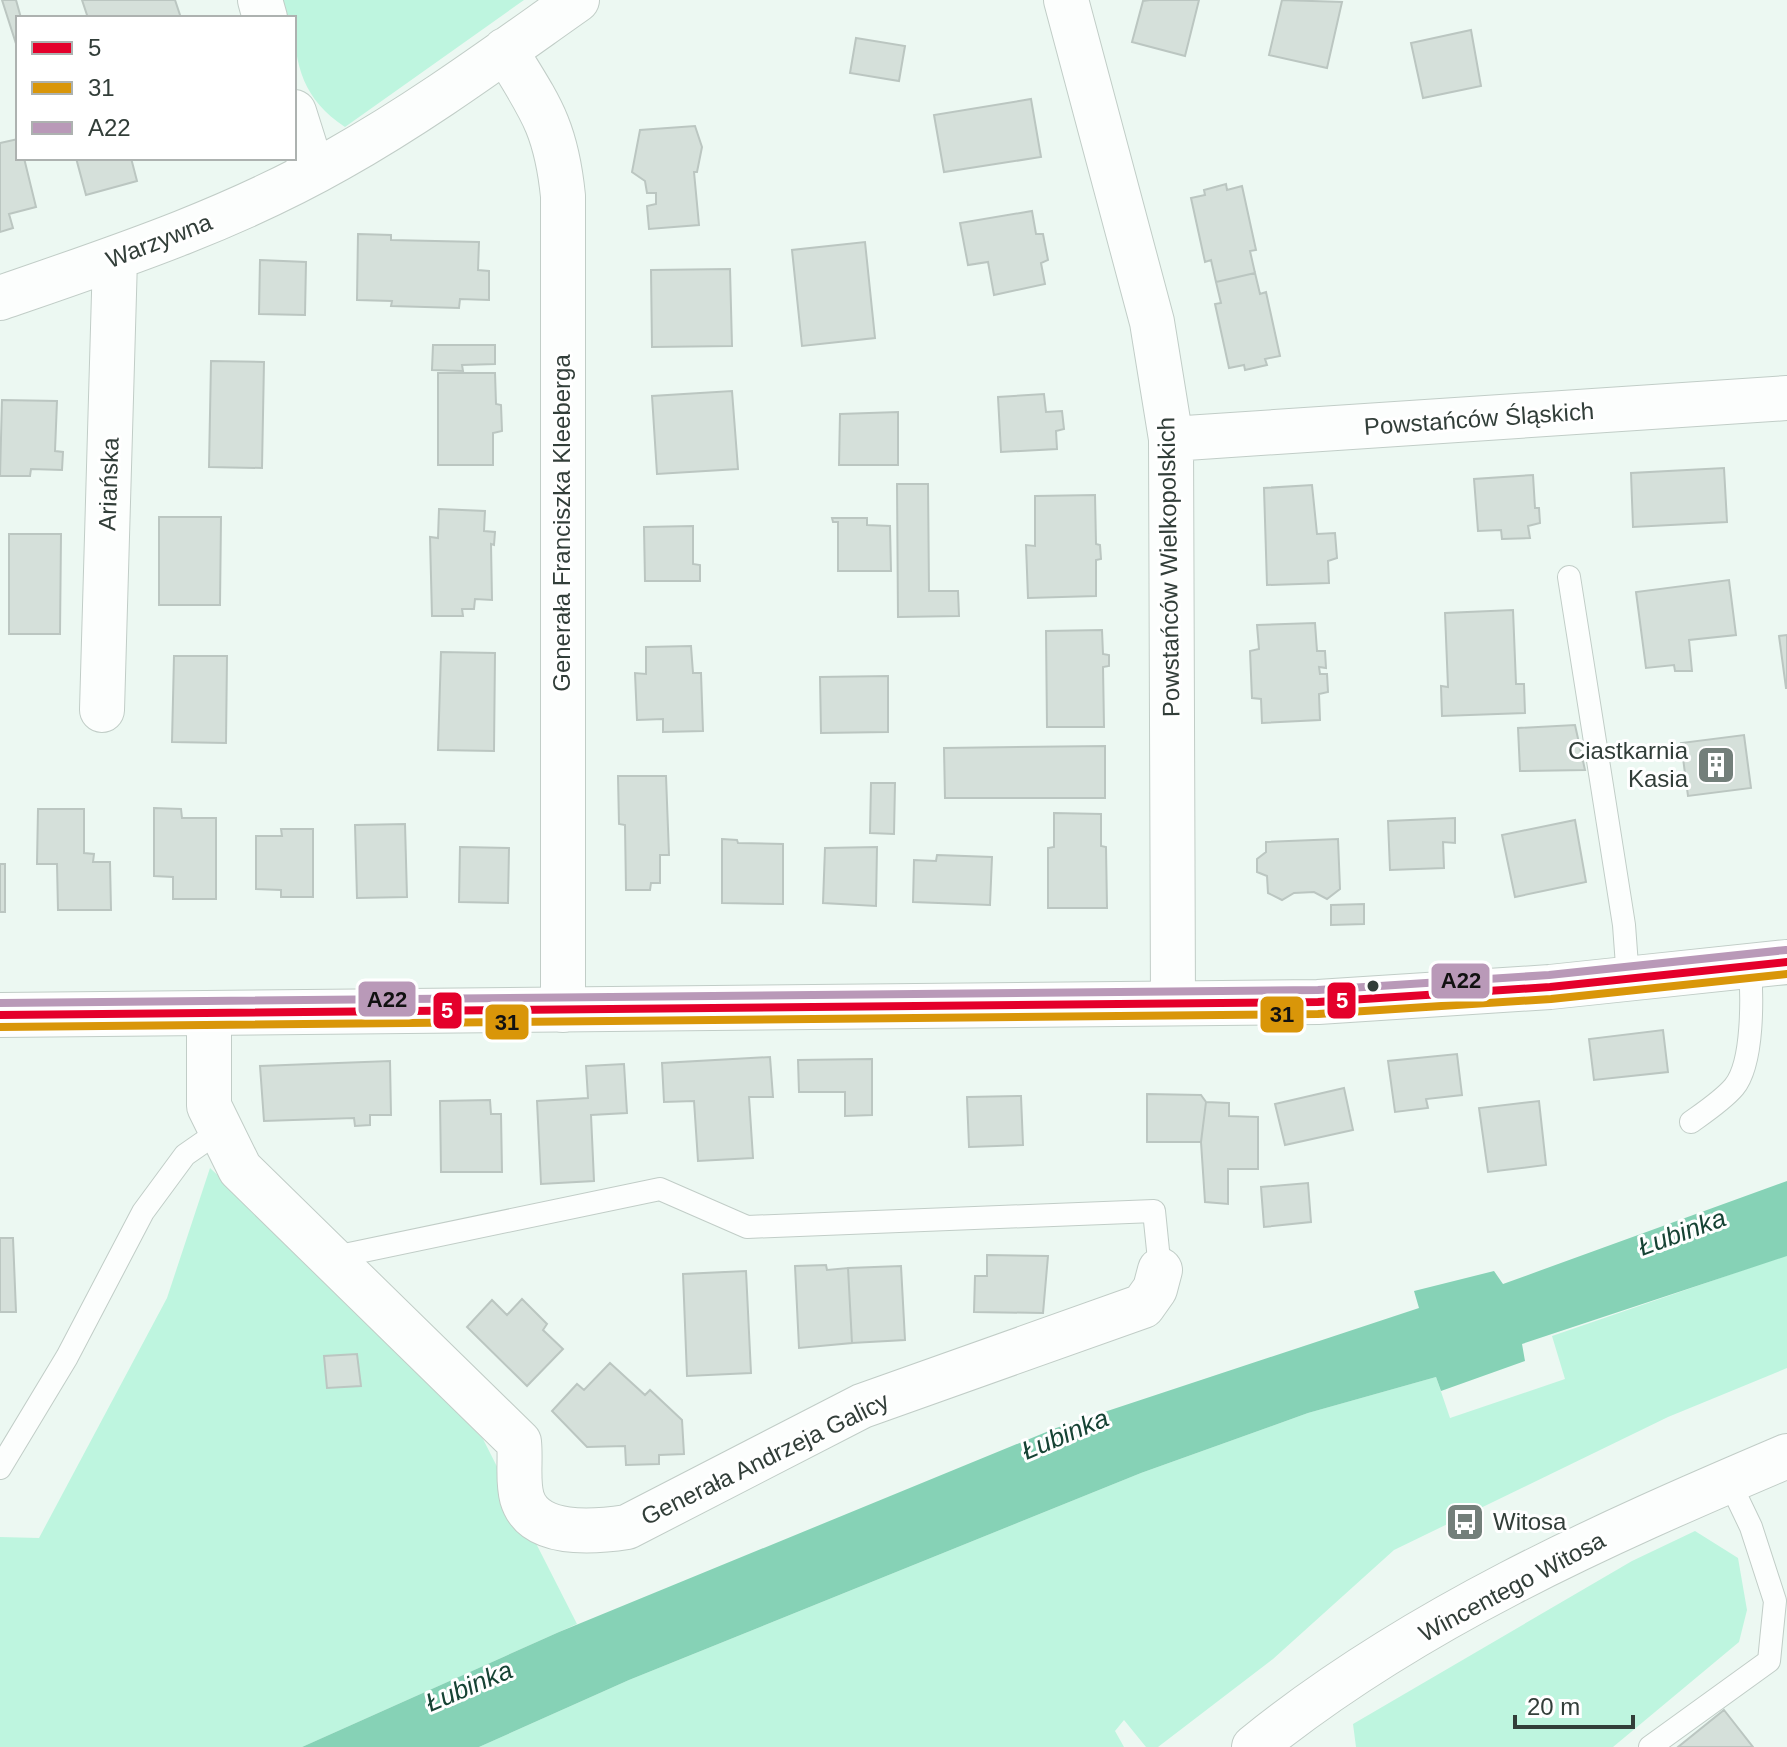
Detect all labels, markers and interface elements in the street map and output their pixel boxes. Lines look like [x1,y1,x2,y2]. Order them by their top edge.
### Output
legend [16,16,296,160]
text: 5 [88,34,101,61]
text: 31 [88,74,115,101]
text: A22 [88,114,131,141]
street label: Warzywna [102,208,216,273]
street label: Generała Franciszka Kleeberga [548,354,575,692]
street label: Powstańców Śląskich [1363,397,1595,440]
street label: Powstańców Wielkopolskich [1152,417,1185,717]
street label: Ariańska [93,436,124,531]
place label: Ciastkarnia Kasia [1568,737,1689,792]
building icon: Ciastkarnia Kasia [1695,744,1737,786]
line badge: A22 [1430,962,1491,1000]
text: A22 [1441,968,1481,993]
unlabelled marker [1365,978,1381,994]
line badge: A22 [357,980,417,1018]
line badge: 5 [1326,981,1357,1020]
text: A22 [367,987,407,1012]
text: 5 [1336,988,1348,1013]
line badge: 5 [432,991,463,1030]
line badge: 31 [1259,995,1305,1034]
text: 5 [441,998,453,1023]
text: 31 [1270,1002,1294,1027]
line badge: 31 [484,1003,530,1041]
text: 31 [495,1010,519,1035]
water label: Łubinka [1634,1202,1730,1262]
street label: Generała Andrzeja Galicy [637,1387,893,1530]
water label: Łubinka [1017,1402,1113,1466]
bus stop icon: Witosa [1444,1501,1486,1543]
place label: Witosa [1493,1508,1567,1535]
street label: Wincentego Witosa [1414,1526,1610,1647]
water label: Łubinka [421,1654,517,1718]
scale bar [1515,1679,1633,1729]
text: 20 m [1527,1693,1580,1720]

